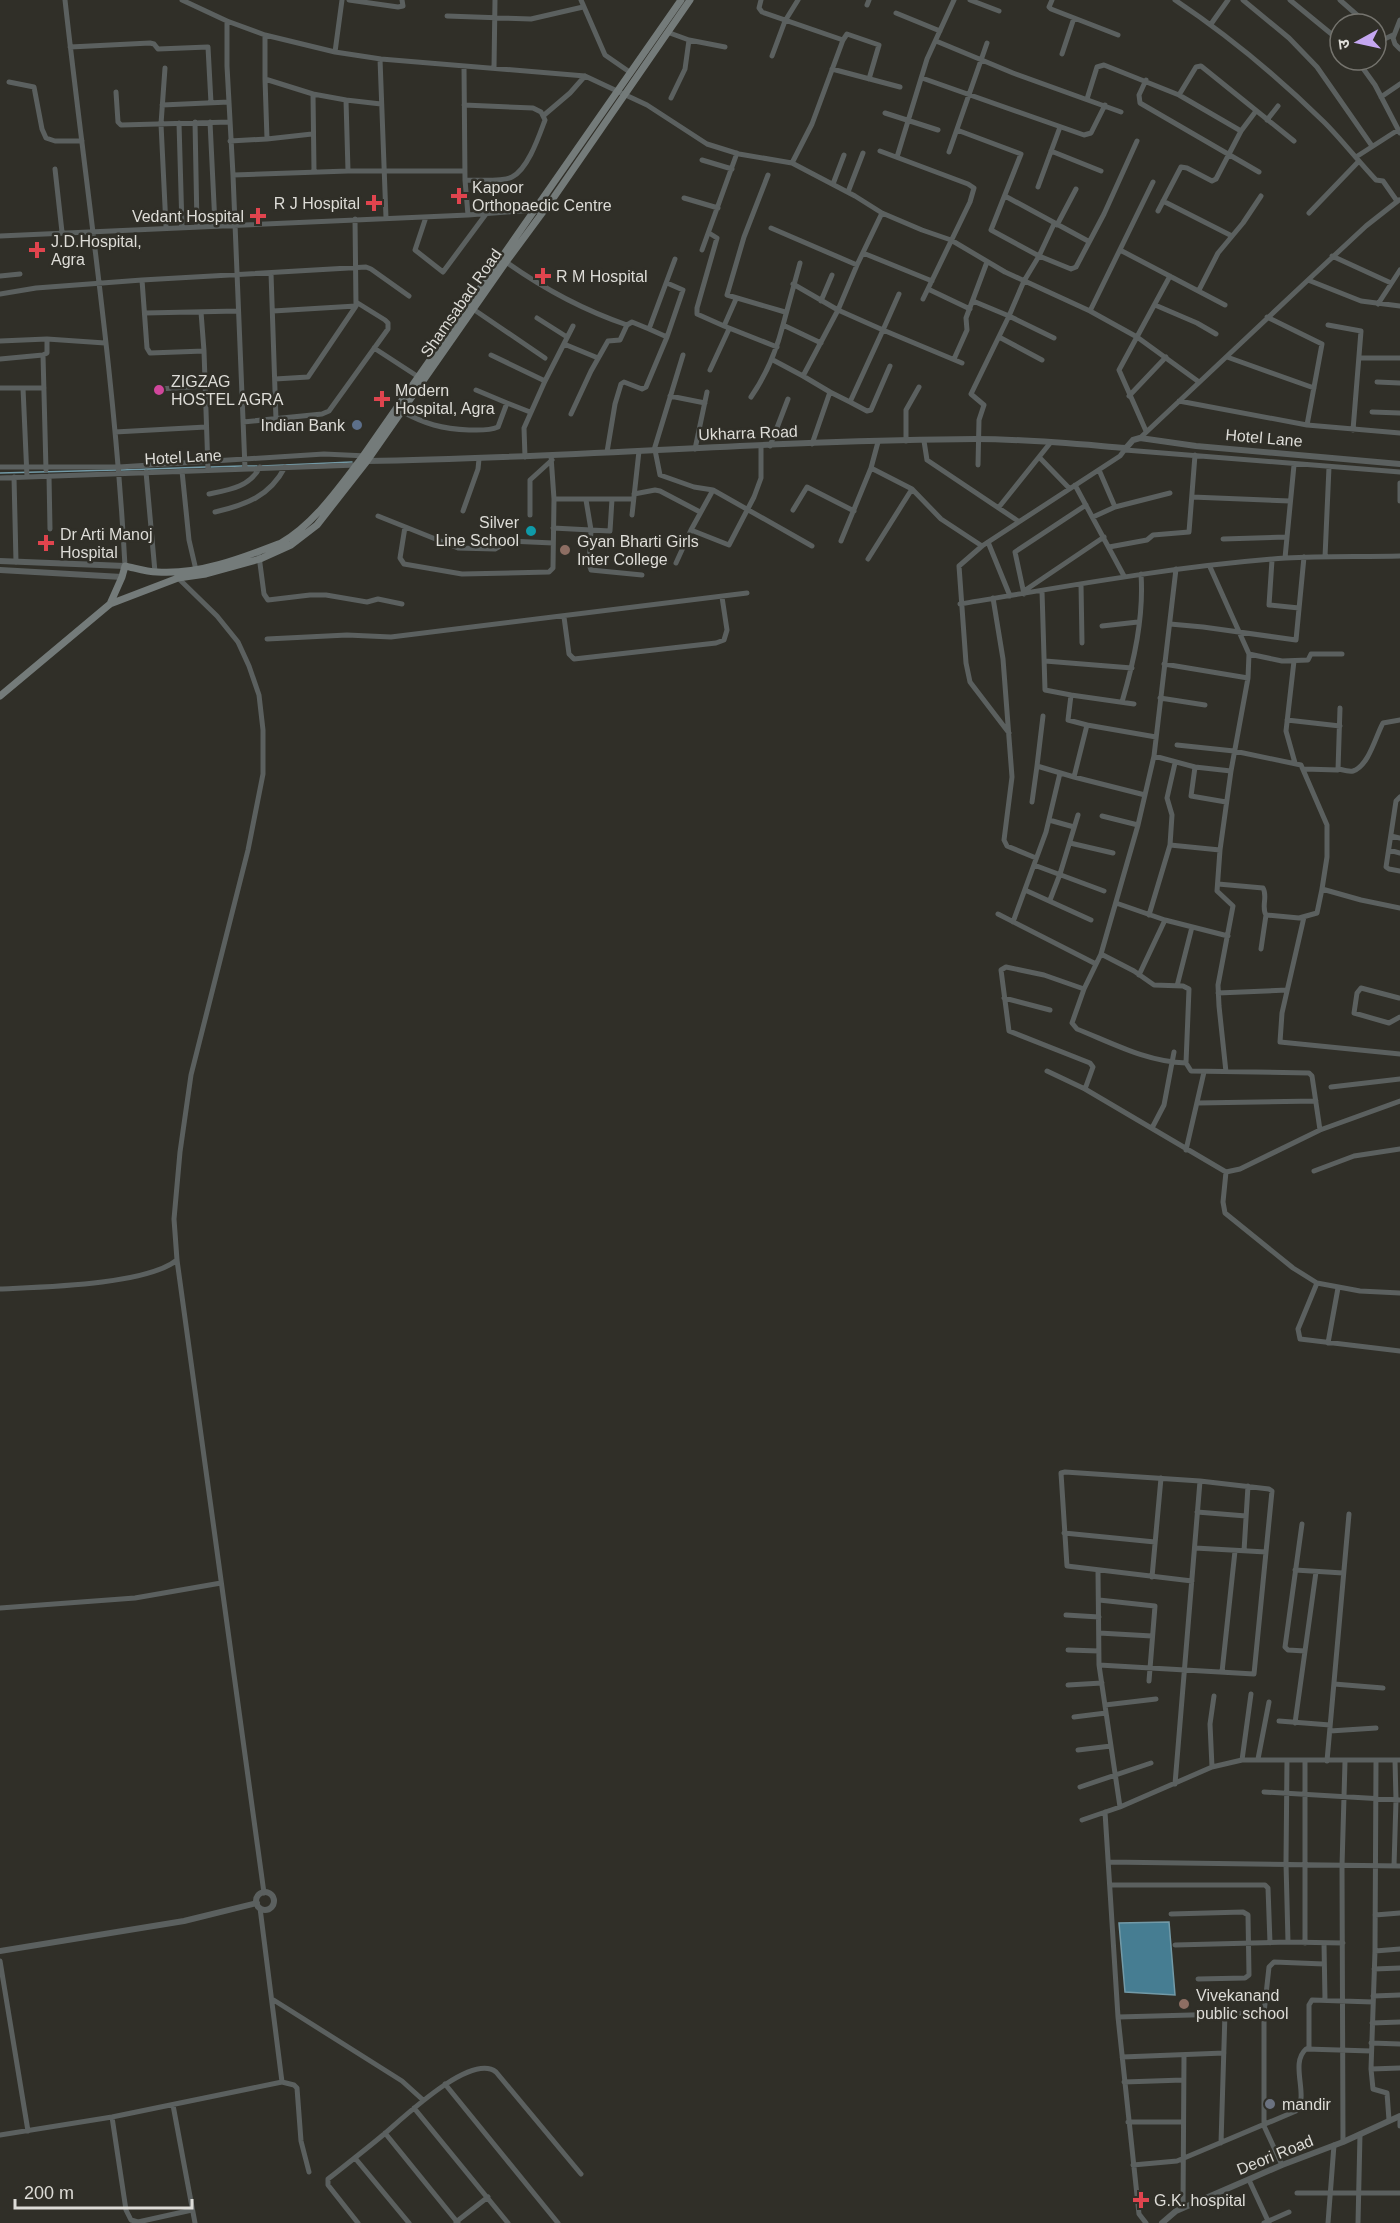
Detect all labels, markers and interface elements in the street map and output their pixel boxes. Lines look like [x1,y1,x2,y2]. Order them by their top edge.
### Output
north arrow [1328,12,1388,72]
text: उ [1334,38,1353,50]
place label: Kapoor Orthopaedic Centre [472,179,612,214]
marker: Kapoor Orthopaedic Centre [450,187,468,205]
marker: R J Hospital [365,194,383,212]
place label: R J Hospital [274,195,360,212]
marker: Vedant Hospital [249,207,267,225]
place label: Vedant Hospital [132,208,244,225]
place label: J.D.Hospital, Agra [51,233,142,268]
marker: J.D.Hospital, Agra [28,241,46,259]
street label: Shamsabad Road [417,246,505,360]
marker: R M Hospital [534,267,552,285]
place label: R M Hospital [556,268,648,285]
place label: ZIGZAG HOSTEL AGRA [171,373,284,408]
place label: Modern Hospital, Agra [395,382,495,417]
marker: ZIGZAG HOSTEL AGRA [152,383,166,397]
marker: Modern Hospital, Agra [373,390,391,408]
place label: Indian Bank [260,417,346,434]
marker: Indian Bank [350,418,364,432]
street label: Ukharra Road [698,423,798,443]
street label: Hotel Lane [1225,426,1303,450]
street label: Hotel Lane [144,446,222,468]
place label: Silver Line School [435,514,520,549]
marker: Silver Line School [524,524,538,538]
place label: Dr Arti Manoj Hospital [60,526,152,561]
place label: Gyan Bharti Girls Inter College [577,533,699,568]
marker: Dr Arti Manoj Hospital [37,534,55,552]
marker: Gyan Bharti Girls Inter College [558,543,572,557]
place label: Vivekanand public school [1196,1987,1289,2022]
marker: Vivekanand public school [1177,1997,1191,2011]
place label: mandir [1282,2096,1332,2113]
marker: mandir [1263,2097,1277,2111]
street label: Deori Road [1234,2132,1316,2178]
scale bar [15,2172,192,2210]
text: 200 m [24,2183,74,2203]
marker: G.K. hospital [1132,2191,1150,2209]
place label: G.K. hospital [1154,2192,1246,2209]

